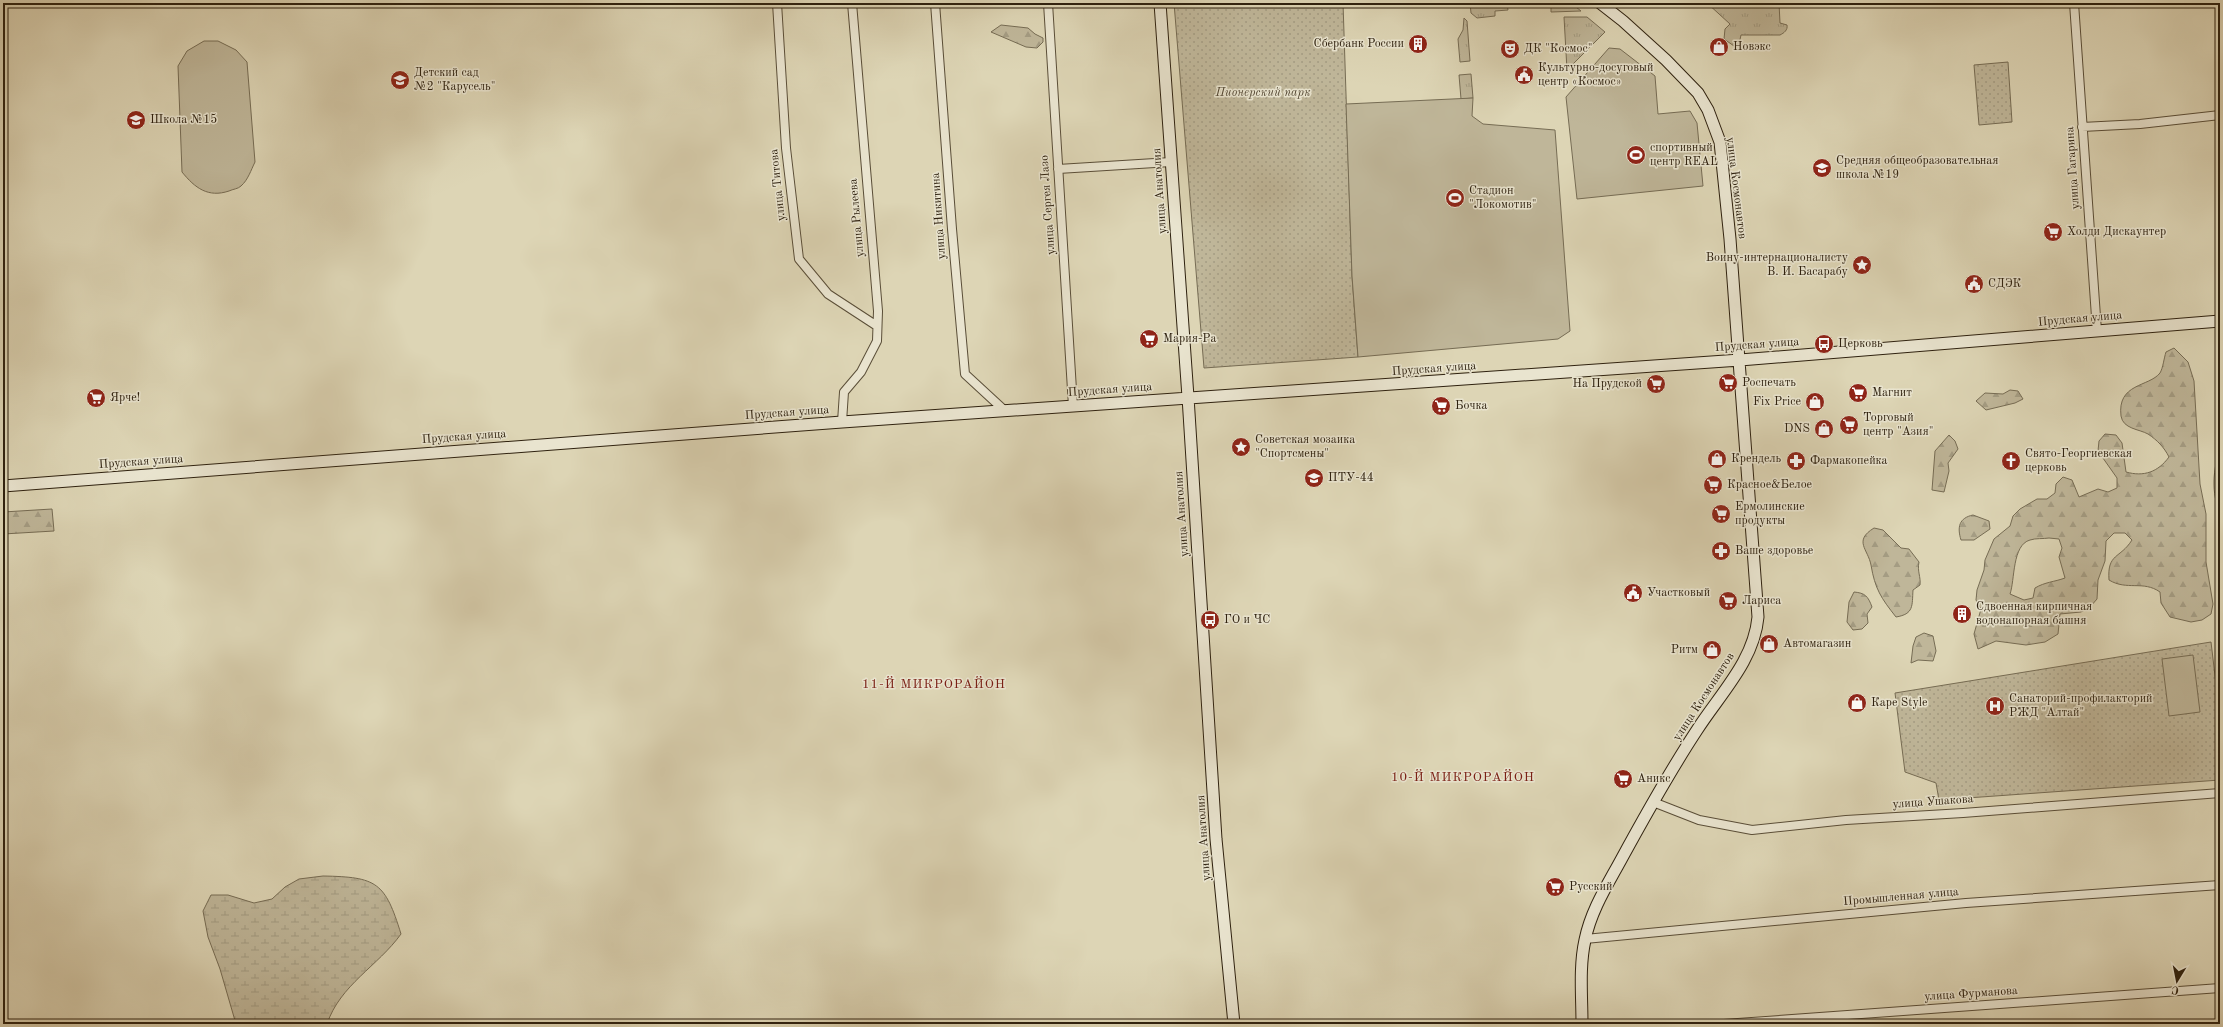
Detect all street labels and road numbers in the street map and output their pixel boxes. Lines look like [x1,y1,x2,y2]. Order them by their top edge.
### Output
street label: улица Гагарина [2064,126,2082,210]
street label: улица Космонавтов [1724,136,1748,240]
street label: улица Титова [768,148,788,222]
street label: улица Анатолия [1151,148,1169,234]
street label: улица Сергея Лазо [1039,155,1057,255]
street label: улица Никитина [930,172,948,260]
street label: улица Рылеева [848,178,866,258]
street label: Прудская улица [2037,309,2123,329]
street label: Прудская улица [1714,336,1800,354]
street label: Прудская улица [1391,360,1477,378]
street label: Прудская улица [1067,381,1153,399]
street label: Прудская улица [744,404,830,422]
street label: Прудская улица [421,428,507,446]
street label: Прудская улица [98,453,184,471]
street label: улица Анатолия [1173,471,1191,557]
street label: улица Космонавтов [1671,651,1737,743]
street label: улица Ушакова [1892,793,1974,811]
street label: улица Анатолия [1195,795,1213,881]
street label: Промышленная улица [1843,886,1959,908]
street label: улица Фурманова [1924,985,2018,1003]

